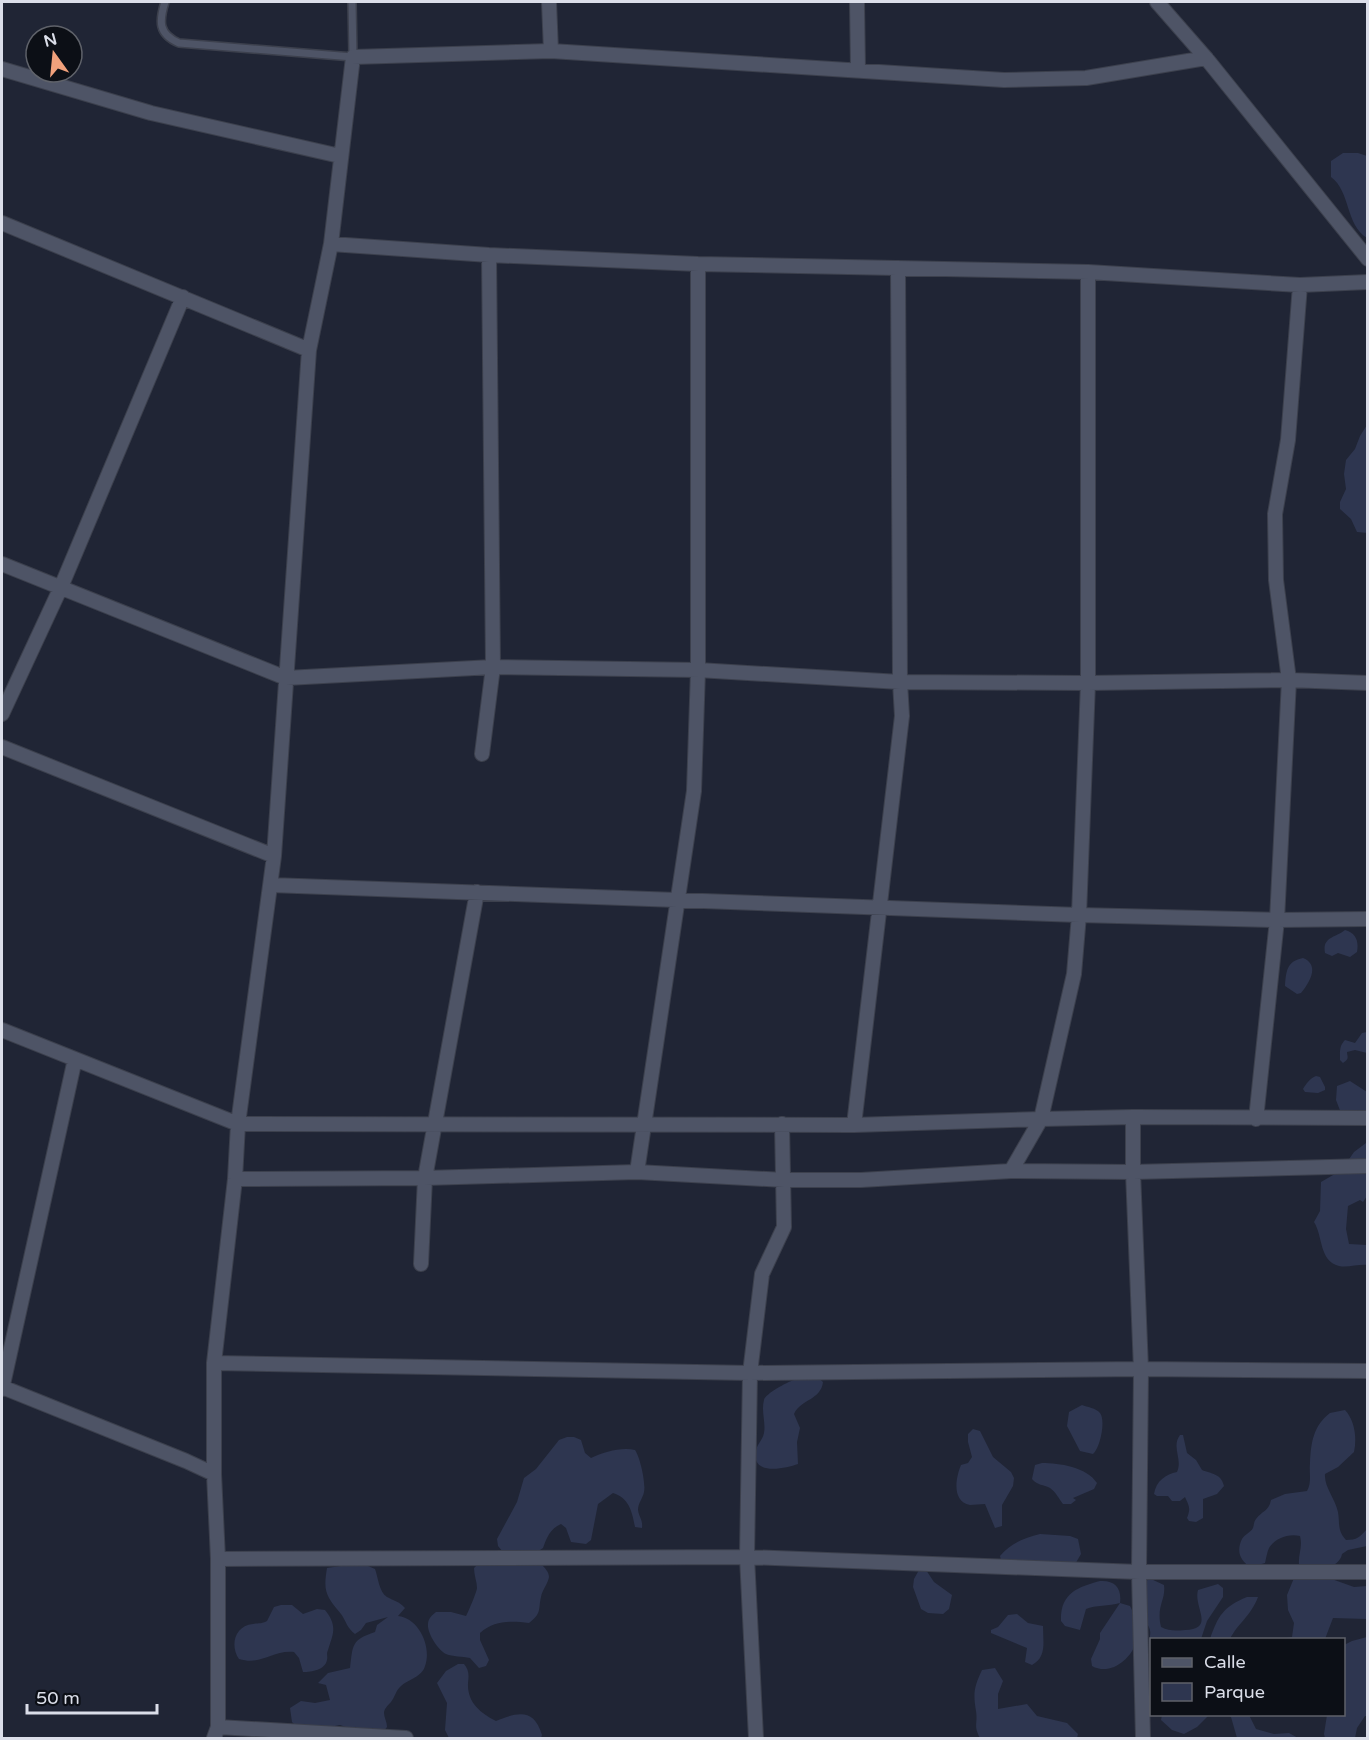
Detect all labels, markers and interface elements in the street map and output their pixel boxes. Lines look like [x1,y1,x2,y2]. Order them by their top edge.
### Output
north arrow [24,24,84,84]
text: N [42,29,59,52]
legend [1150,1638,1345,1716]
text: Calle [1204,1651,1246,1673]
scale bar [27,1677,158,1715]
text: Parque [1204,1681,1265,1703]
text: 50 m [36,1687,80,1709]

